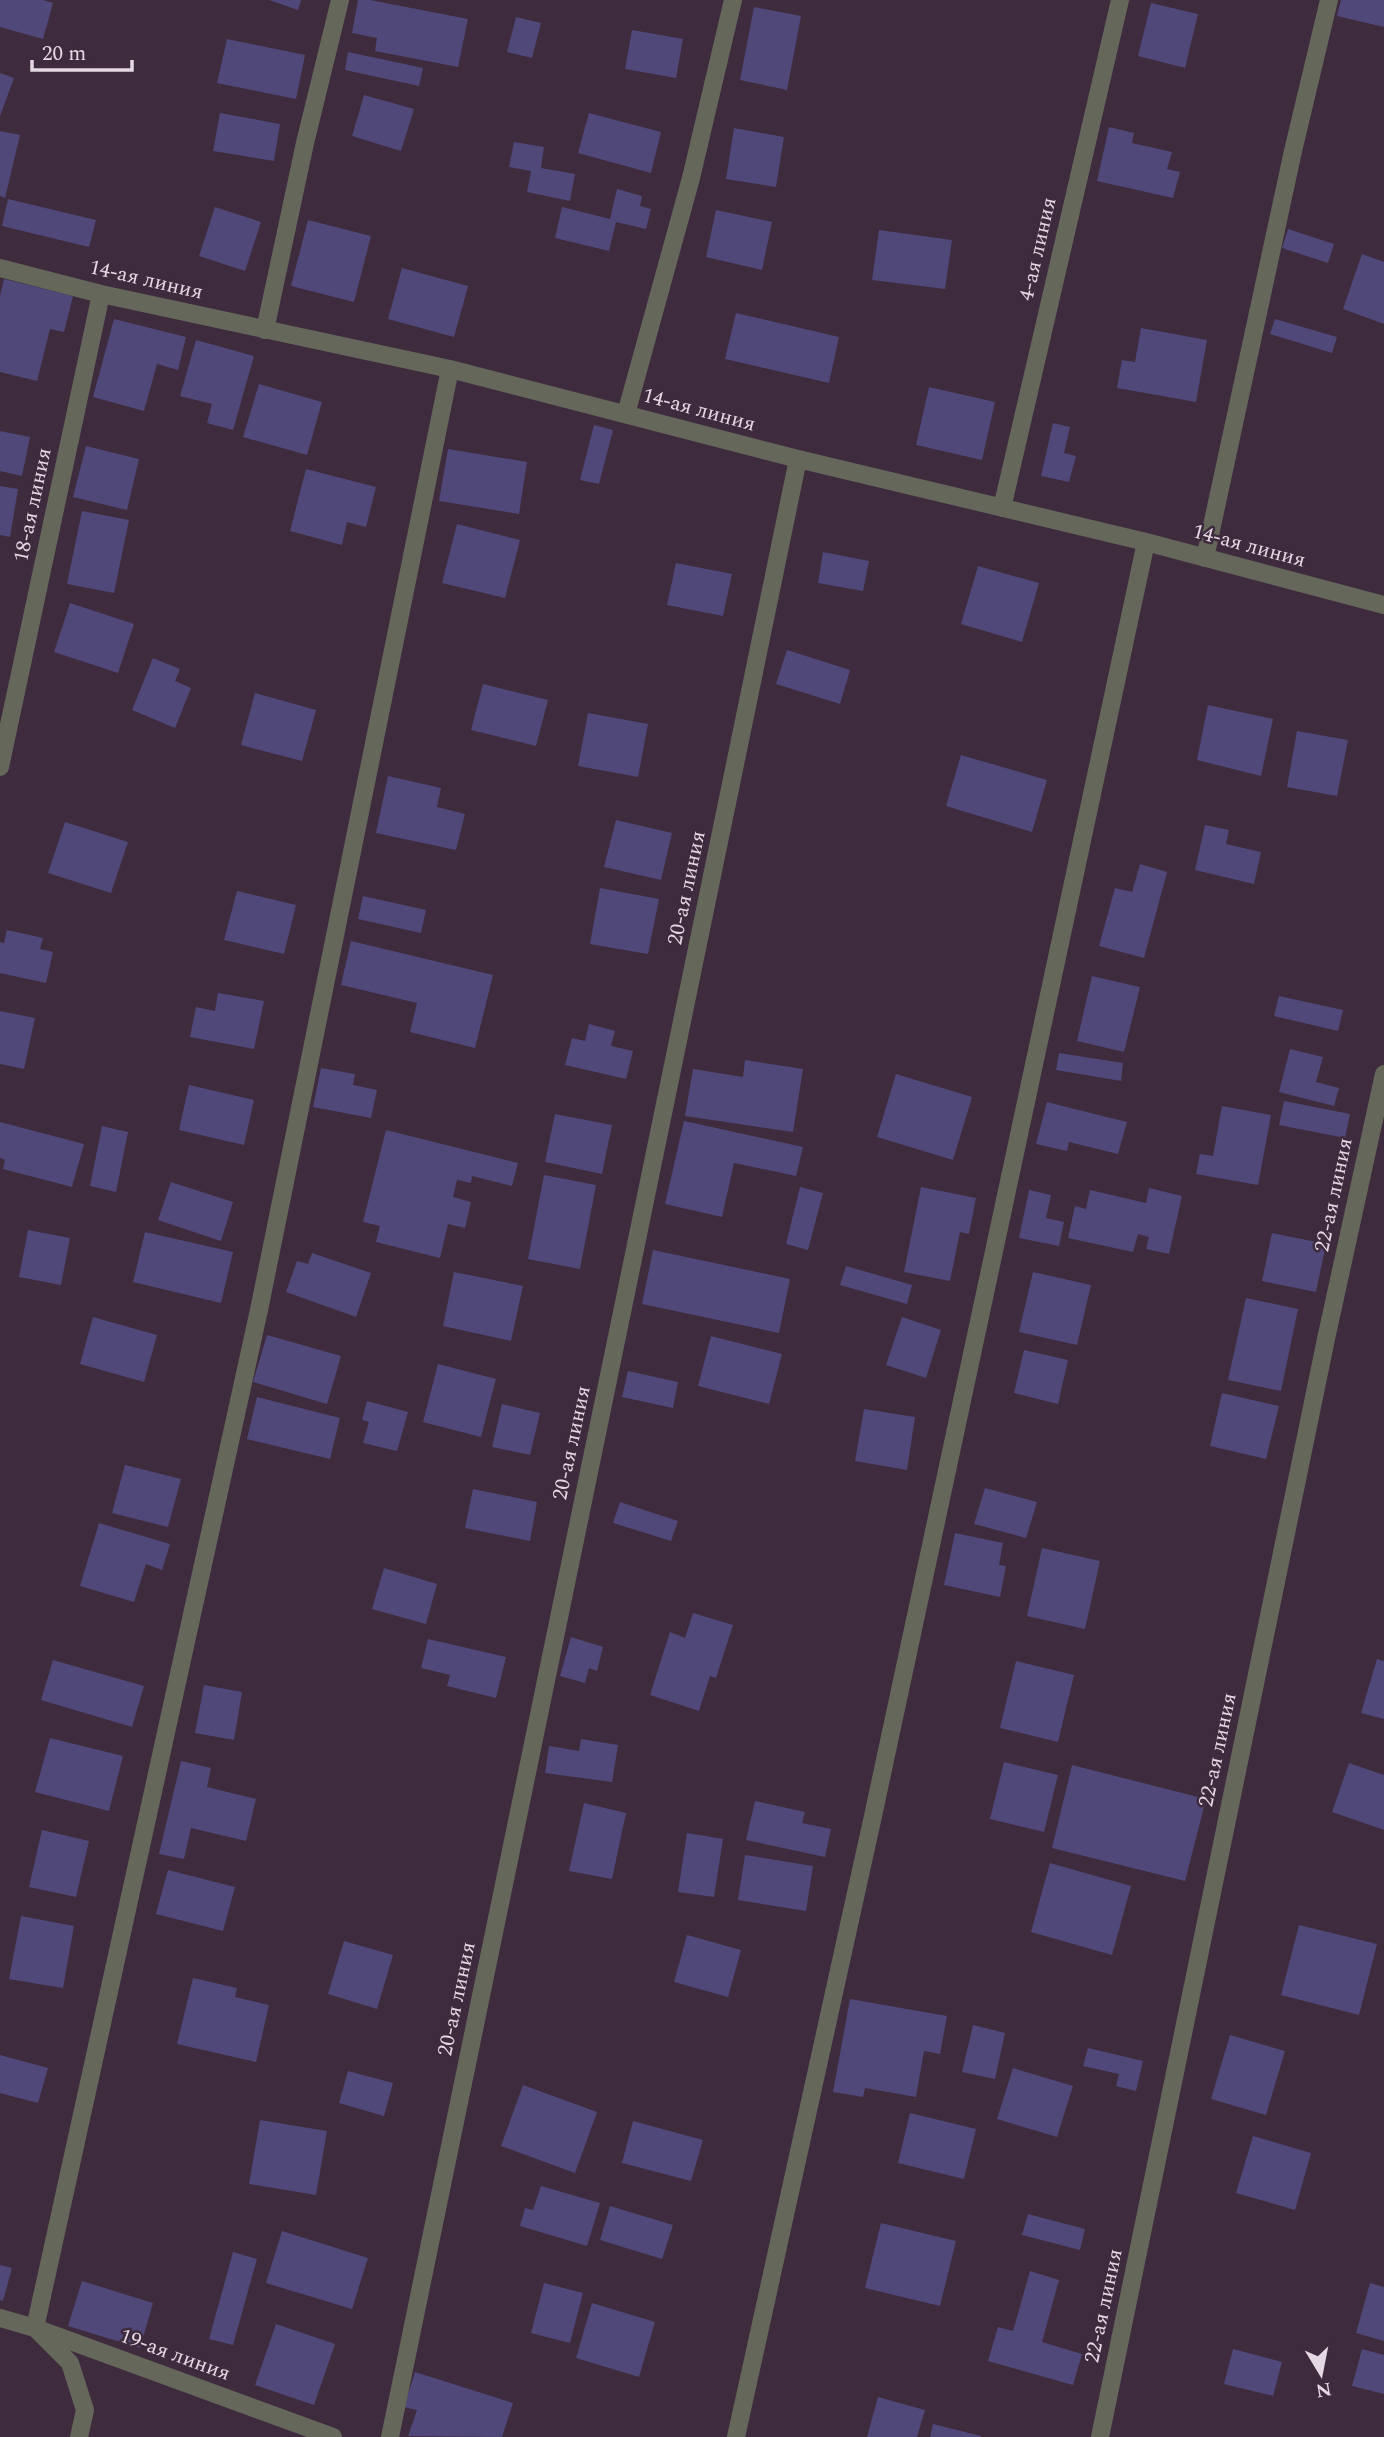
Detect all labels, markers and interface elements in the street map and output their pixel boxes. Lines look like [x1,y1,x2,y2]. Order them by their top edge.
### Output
scale bar [32,28,131,72]
text: 20 m [42,38,86,70]
street label: 4-ая линия [1011,194,1065,304]
street label: 14-ая линия [86,251,206,309]
street label: 14-ая линия [639,380,759,440]
street label: 18-ая линия [5,445,61,565]
street label: 14-ая линия [1189,516,1309,576]
street label: 20-ая линия [659,828,715,948]
street label: 22-ая линия [1306,1135,1362,1255]
street label: 20-ая линия [544,1383,600,1503]
street label: 22-ая линия [1190,1690,1246,1810]
street label: 20-ая линия [429,1939,485,2059]
street label: 22-ая линия [1076,2246,1132,2366]
street label: 19-ая линия [115,2320,235,2390]
north arrow [1286,2339,1356,2409]
text: N [1314,2374,1334,2405]

